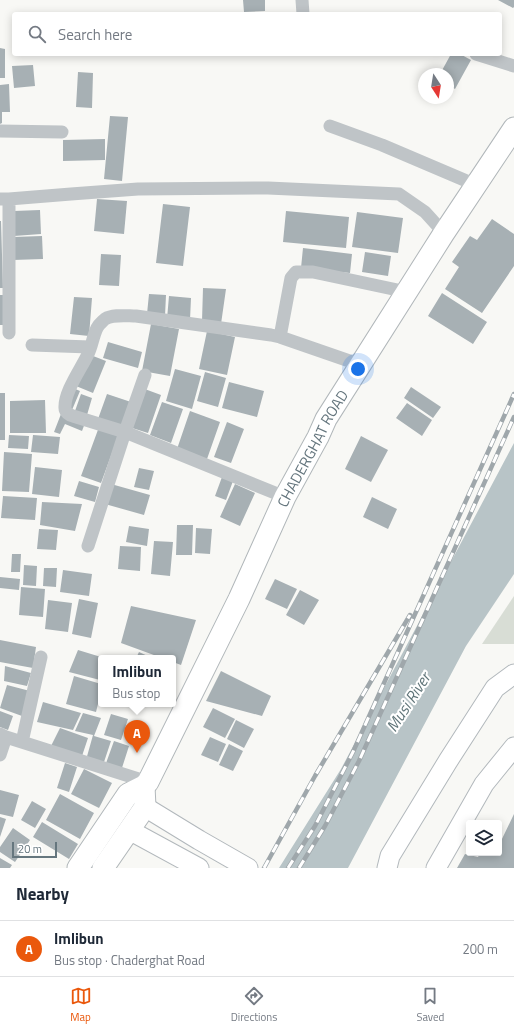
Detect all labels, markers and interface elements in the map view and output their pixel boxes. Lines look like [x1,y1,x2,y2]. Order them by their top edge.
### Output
search box [12,12,502,56]
icon: search [26,23,48,45]
text: Search here [58,23,132,46]
north arrow [418,68,454,104]
your location [348,359,368,379]
street label: CHADERGHAT ROAD [271,385,353,510]
popup [98,655,176,707]
text: Imlibun [112,660,162,683]
water label: Musi River [380,666,437,736]
text: Bus stop [112,683,160,703]
pin: A [124,720,150,753]
map controls [466,820,502,856]
button: layers [466,820,502,856]
scale bar [12,840,57,859]
text: 20 m [18,841,42,857]
text: Nearby [16,881,69,907]
text: Imlibun [54,927,104,950]
text: A [25,939,33,959]
text: 200 m [462,939,498,959]
text: Bus stop · Chaderghat Road [54,950,205,970]
tab: Map [70,985,92,1025]
tab: Directions [231,985,277,1025]
tab: Saved [416,985,444,1025]

